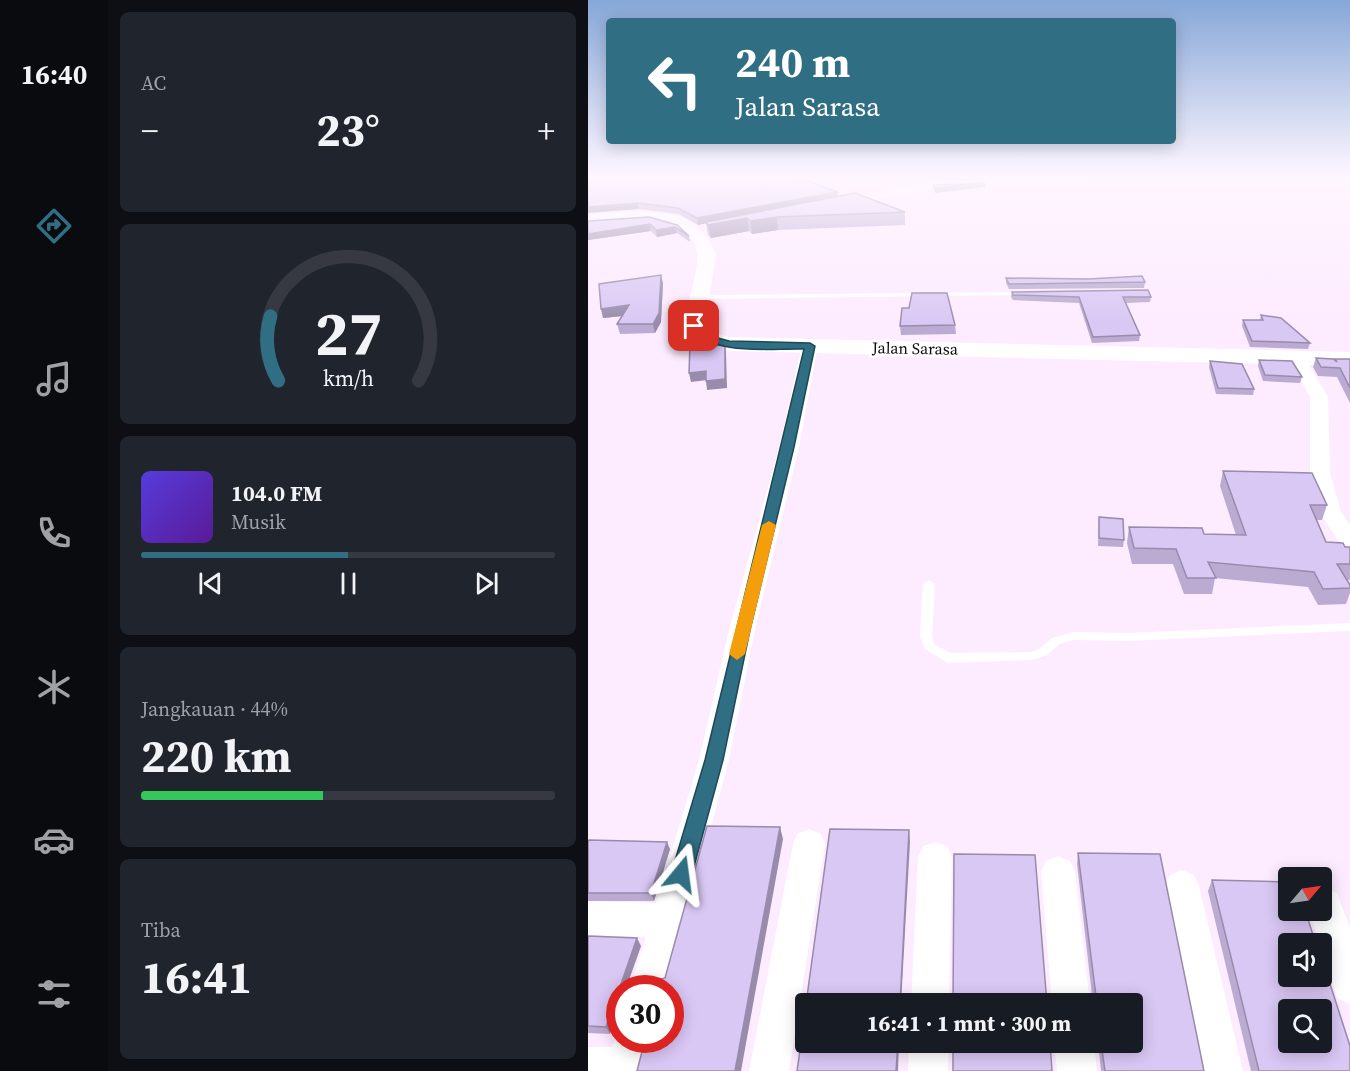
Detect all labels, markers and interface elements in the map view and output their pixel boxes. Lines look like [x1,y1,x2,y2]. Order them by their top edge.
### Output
text: 240 m [735,33,850,91]
icon: left [636,42,714,120]
text: 16:40 [21,56,87,93]
text: AC [141,69,166,97]
text: Jalan Sarasa [735,88,880,125]
text: 23° [316,99,380,161]
text: − [141,108,159,153]
text: + [537,108,555,153]
icon: directions [33,205,75,247]
text: 27 [314,290,382,376]
pin [668,300,719,351]
icon: arrive [677,309,710,342]
street label: Jalan Sarasa [871,336,959,360]
icon: music [33,358,75,400]
text: km/h [322,364,374,393]
text: 104.0 FM [231,478,322,508]
text: Musik [231,508,286,536]
icon: phone [33,512,75,554]
icon: previous [194,567,227,600]
icon: pause [332,567,365,600]
icon: next [470,567,503,600]
icon: climate [33,666,75,708]
text: Jangkauan · 44% [141,695,288,723]
text: 220 km [141,725,292,787]
icon: car [33,819,75,861]
position arrow [649,842,713,906]
north arrow [1278,867,1332,921]
map controls [1278,867,1332,1053]
text: Tiba [141,916,181,944]
button: sound [1278,933,1332,987]
text: 16:41 [141,946,252,1008]
icon: filters [33,973,75,1015]
speed limit sign: 30 [606,975,684,1053]
button: search [1278,999,1332,1053]
text: 16:41 · 1 mnt · 300 m [867,1008,1071,1038]

